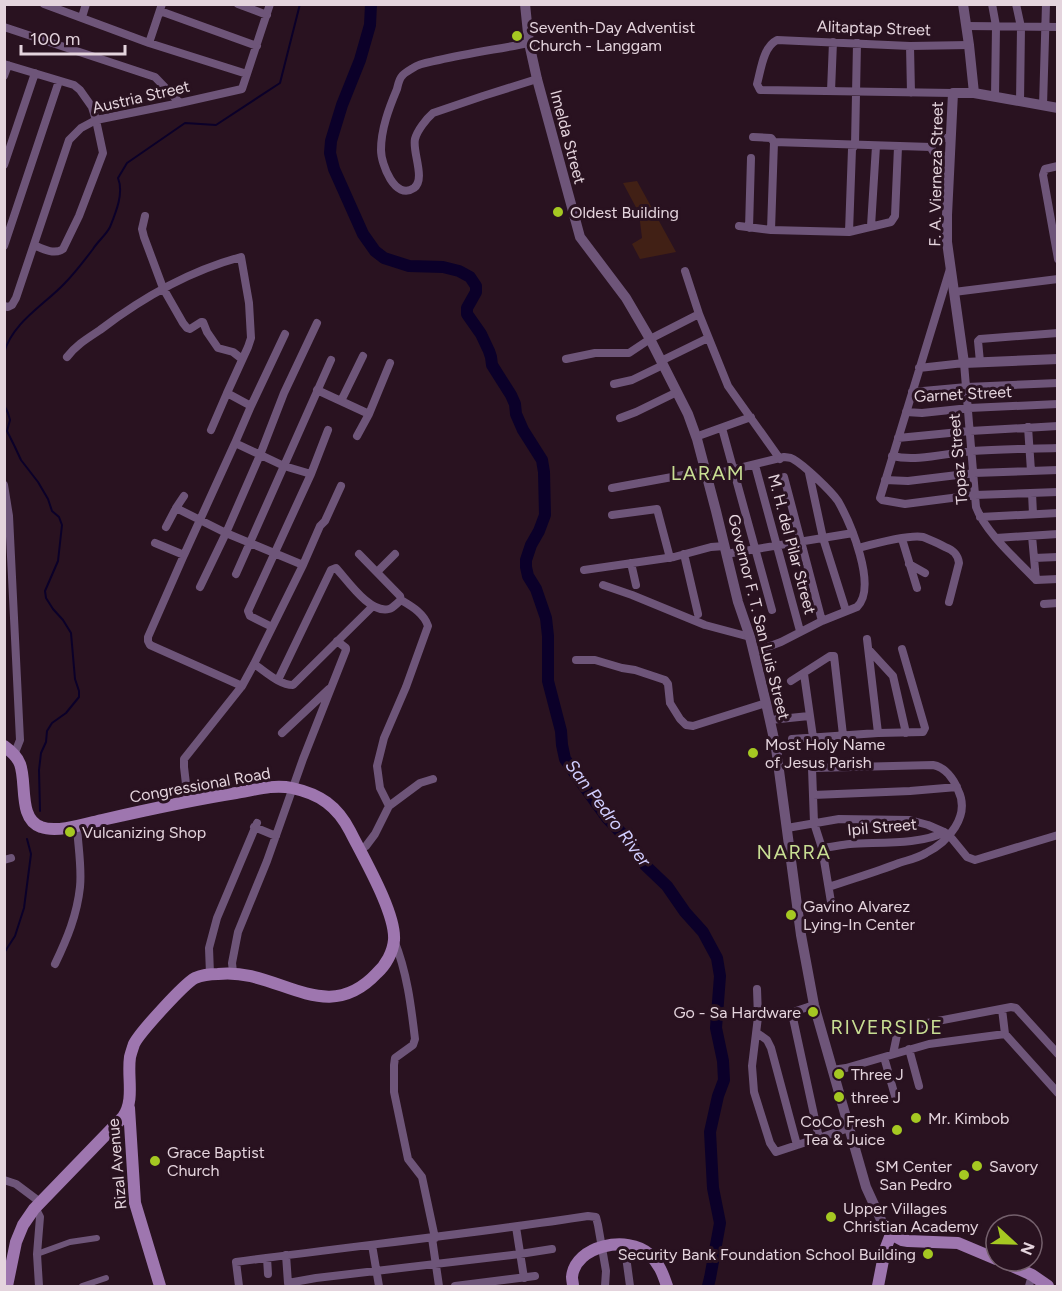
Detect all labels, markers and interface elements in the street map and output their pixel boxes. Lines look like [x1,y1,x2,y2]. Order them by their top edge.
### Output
street label: Alitaptap Street [817,17,931,39]
scale bar [21,18,124,56]
place label: Seventh-Day Adventist Church - Langgam [529,18,695,55]
text: 100 m [30,28,80,50]
marker: Seventh-Day Adventist Church - Langgam [510,29,524,43]
street label: Austria Street [90,77,192,117]
street label: Imelda Street [546,88,590,186]
street label: F. A. Vierneza Street [925,101,947,247]
place label: Oldest Building [570,203,679,222]
marker: Oldest Building [551,205,565,219]
street label: Garnet Street [913,382,1013,406]
street label: Topaz Street [945,413,971,505]
district label: LARAM [671,461,745,485]
street label: M. H. del Pilar Street [764,472,820,616]
street label: Governor F. T. San Luis Street [724,512,794,722]
place label: Most Holy Name of Jesus Parish [765,735,886,772]
marker: Most Holy Name of Jesus Parish [746,746,760,760]
water label: San Pedro River [561,755,656,872]
street label: Congressional Road [128,763,272,807]
street label: Ipil Street [846,814,918,840]
place label: Vulcanizing Shop [82,823,206,842]
marker: Vulcanizing Shop [63,825,77,839]
district label: NARRA [756,840,832,864]
place label: Gavino Alvarez Lying-In Center [803,897,916,934]
marker: Gavino Alvarez Lying-In Center [784,908,798,922]
place label: Go - Sa Hardware [673,1003,801,1022]
marker: Go - Sa Hardware [806,1005,820,1019]
district label: RIVERSIDE [831,1015,943,1039]
place label: Three J [851,1065,904,1084]
marker: Three J [832,1067,846,1081]
place label: three J [851,1088,901,1107]
marker: three J [832,1090,846,1104]
place label: Mr. Kimbob [928,1109,1009,1128]
marker: Mr. Kimbob [909,1111,923,1125]
place label: CoCo Fresh Tea & Juice [800,1112,885,1149]
street label: Rizal Avenue [104,1117,130,1210]
marker: CoCo Fresh Tea & Juice [890,1123,904,1137]
place label: Grace Baptist Church [167,1143,265,1180]
marker: Grace Baptist Church [148,1154,162,1168]
place label: SM Center San Pedro [875,1157,953,1194]
place label: Savory [989,1157,1039,1176]
marker: Savory [970,1159,984,1173]
marker: SM Center San Pedro [957,1168,971,1182]
place label: Upper Villages Christian Academy [843,1199,979,1236]
marker: Upper Villages Christian Academy [824,1210,838,1224]
north arrow [984,1213,1044,1273]
text: N [1016,1239,1039,1258]
place label: Security Bank Foundation School Building [618,1245,916,1264]
marker: Security Bank Foundation School Building [921,1247,935,1261]

